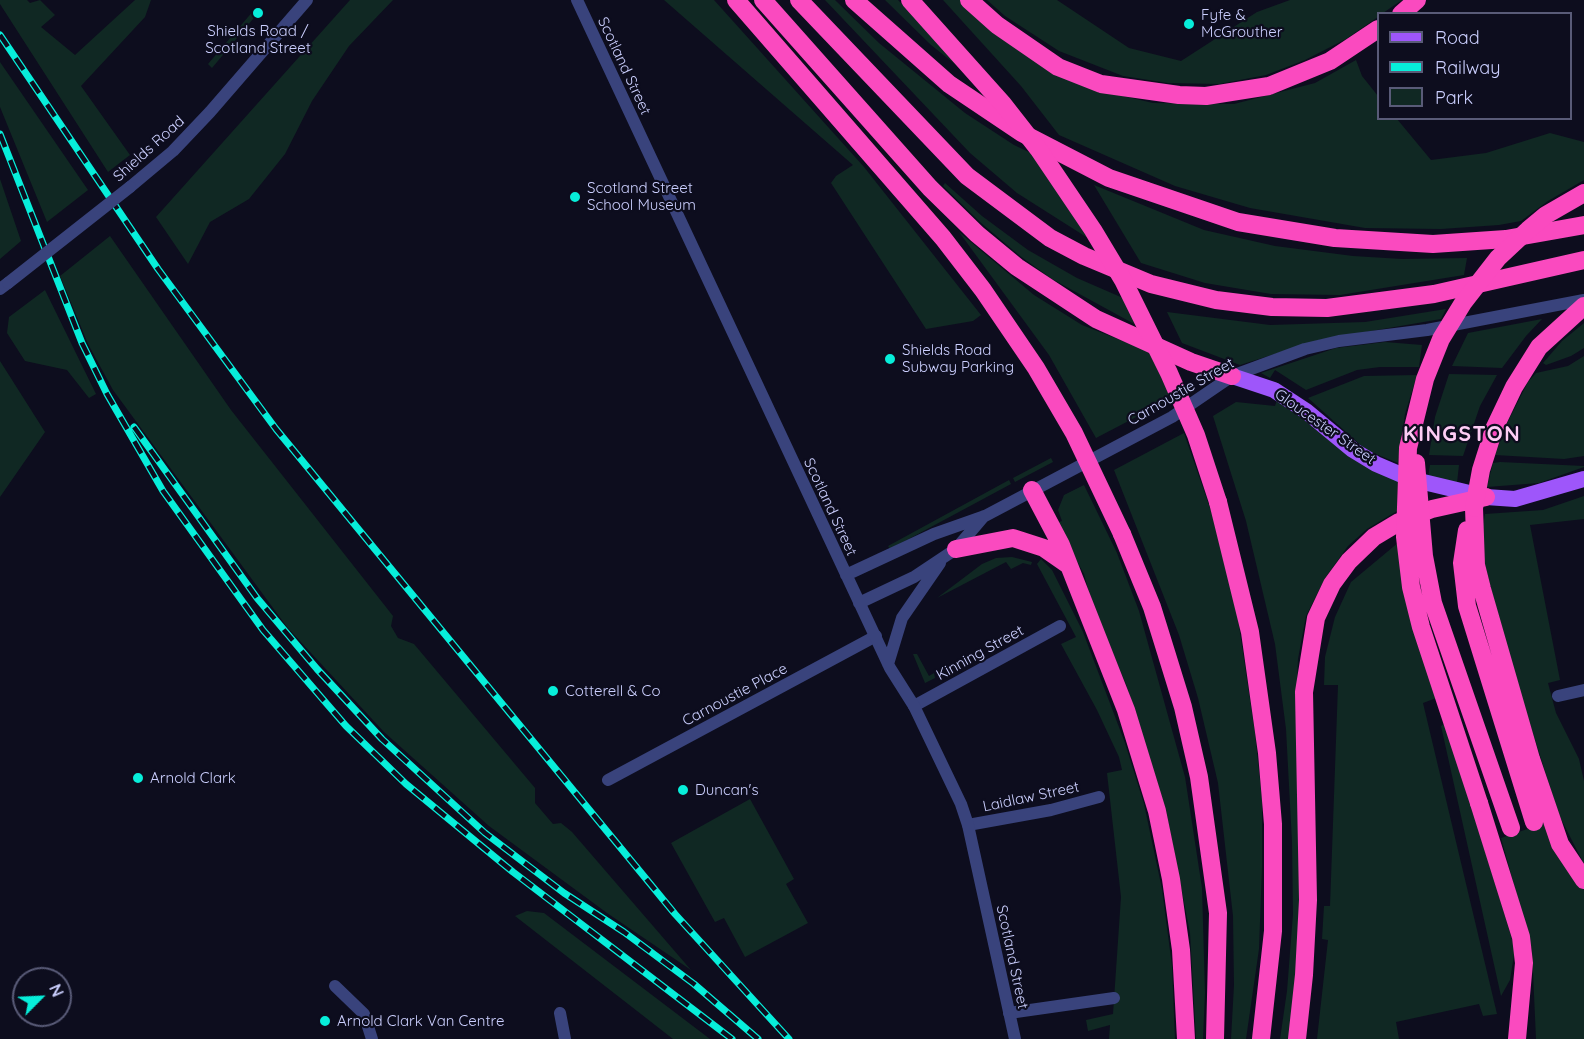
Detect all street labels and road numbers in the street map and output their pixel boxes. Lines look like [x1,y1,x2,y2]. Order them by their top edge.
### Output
street label: Scotland Street [594,14,654,118]
street label: Shields Road [110,112,188,186]
street label: Carnoustie Street [1125,354,1237,430]
street label: Gloucester Street [1271,386,1379,468]
street label: Scotland Street [800,455,860,559]
street label: Kinning Street [933,622,1027,684]
street label: Carnoustie Place [679,660,791,730]
street label: Laidlaw Street [981,778,1081,816]
street label: Scotland Street [992,903,1032,1011]

